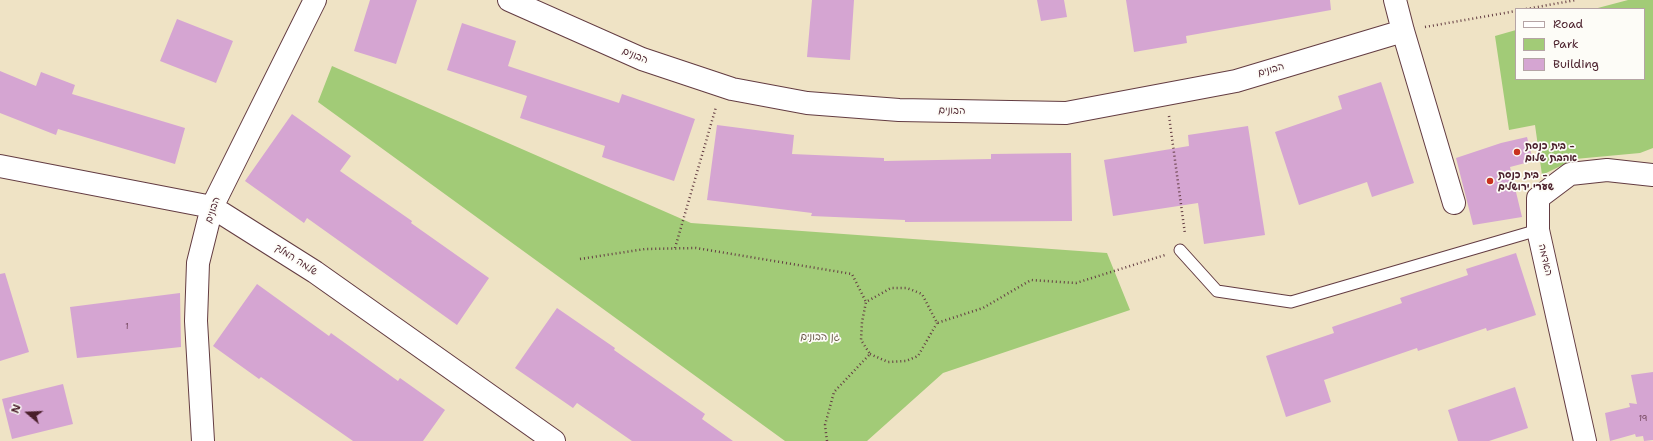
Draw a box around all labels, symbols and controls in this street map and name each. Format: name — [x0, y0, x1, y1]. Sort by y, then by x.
legend — [1515, 8, 1645, 80]
text: Road — [1553, 16, 1583, 32]
text: Park — [1553, 36, 1579, 52]
street label: הבונים — [620, 45, 650, 67]
text: Building — [1553, 56, 1599, 72]
street label: הבונים — [1256, 60, 1286, 80]
street label: הבונים — [938, 105, 966, 117]
place label: בית כנסת - אהבת שלום — [1525, 140, 1577, 164]
marker: בית כנסת - אהבת שלום — [1512, 147, 1522, 157]
place label: בית כנסת - שערי ירושלים — [1498, 169, 1554, 192]
marker: בית כנסת - שערי ירושלים — [1485, 176, 1495, 186]
street label: הבונים — [203, 195, 223, 225]
street label: שלמה המלך — [272, 242, 320, 278]
street label: האדמה — [1535, 243, 1555, 277]
house number: 1 — [125, 322, 129, 332]
park label: גן הבונים — [800, 331, 840, 343]
north arrow — [8, 393, 48, 433]
text: N — [8, 402, 25, 415]
house number: 19 — [1639, 414, 1647, 424]

